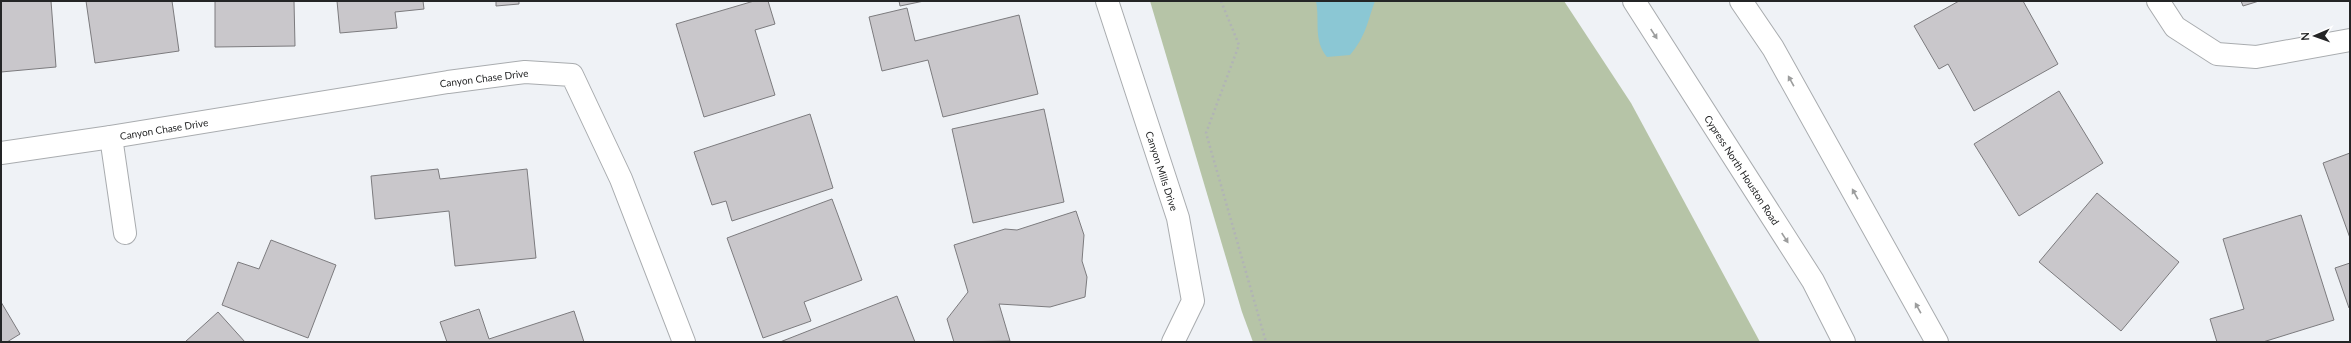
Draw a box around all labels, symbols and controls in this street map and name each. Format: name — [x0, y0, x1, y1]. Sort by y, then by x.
north arrow — [2295, 16, 2335, 56]
one-way arrow — [1651, 28, 1658, 40]
text: N — [2298, 32, 2311, 41]
street label: Canyon Chase Drive — [439, 67, 529, 89]
one-way arrow — [1788, 75, 1795, 87]
street label: Cypress North Houston Road — [1702, 113, 1782, 227]
street label: Canyon Chase Drive — [119, 116, 209, 142]
street label: Canyon Mills Drive — [1143, 130, 1181, 212]
one-way arrow — [1851, 188, 1858, 200]
one-way arrow — [1781, 233, 1789, 243]
one-way arrow — [1915, 302, 1921, 314]

